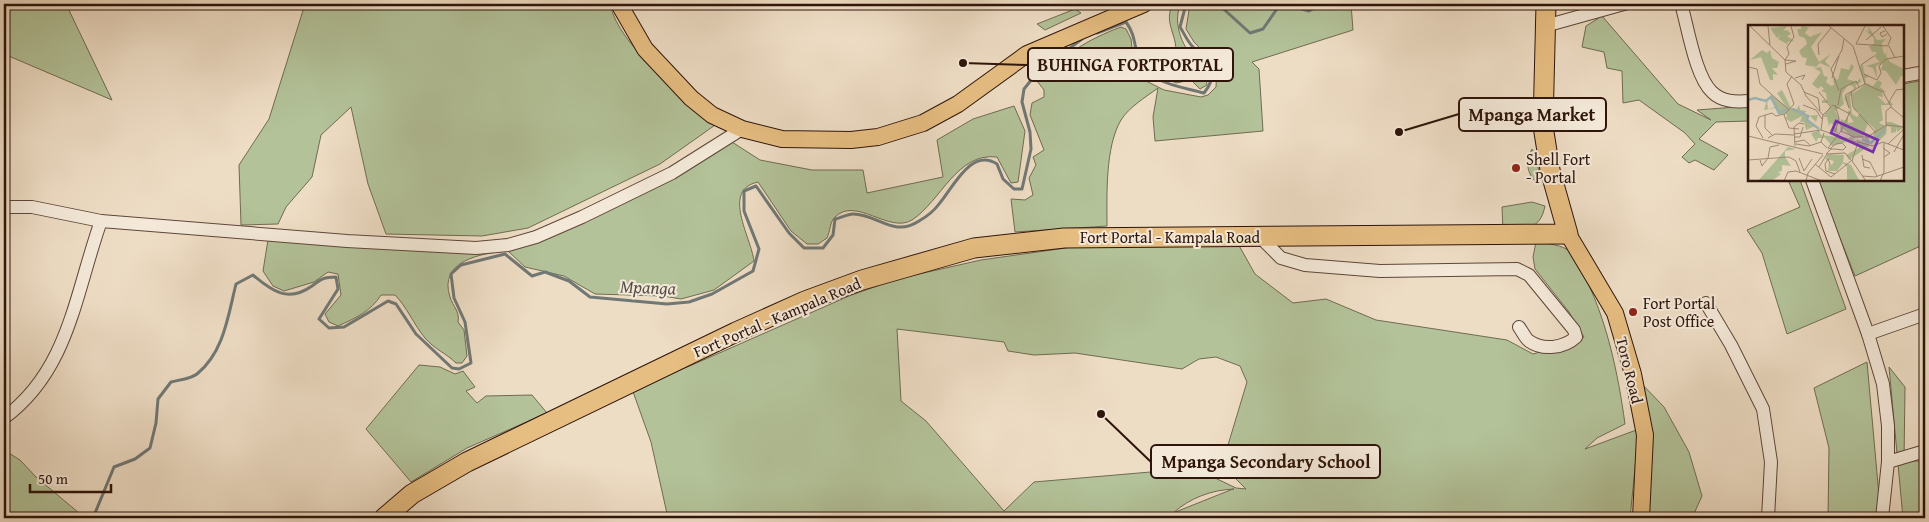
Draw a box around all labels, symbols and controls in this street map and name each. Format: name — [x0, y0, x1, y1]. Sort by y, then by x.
inset map — [1748, 25, 1904, 181]
callout: BUHINGA FORTPORTAL — [1028, 48, 1233, 81]
text: BUHINGA FORTPORTAL — [1037, 51, 1223, 78]
callout: Mpanga Market — [1459, 98, 1606, 131]
text: Mpanga Market — [1469, 101, 1596, 128]
place label: Shell Fort - Portal — [1526, 147, 1591, 189]
marker: Shell Fort - Portal — [1510, 162, 1522, 174]
street label: Fort Portal - Kampala Road — [1080, 225, 1260, 249]
street label: Fort Portal - Kampala Road — [689, 271, 865, 363]
water label: Mpanga — [620, 273, 677, 301]
place label: Fort Portal Post Office — [1643, 291, 1716, 333]
marker: Fort Portal Post Office — [1627, 306, 1639, 318]
street label: Toro Road — [1610, 334, 1650, 406]
callout: Mpanga Secondary School — [1151, 445, 1380, 478]
text: Mpanga Secondary School — [1162, 448, 1371, 475]
scale bar — [30, 462, 111, 494]
text: 50 m — [38, 468, 69, 489]

